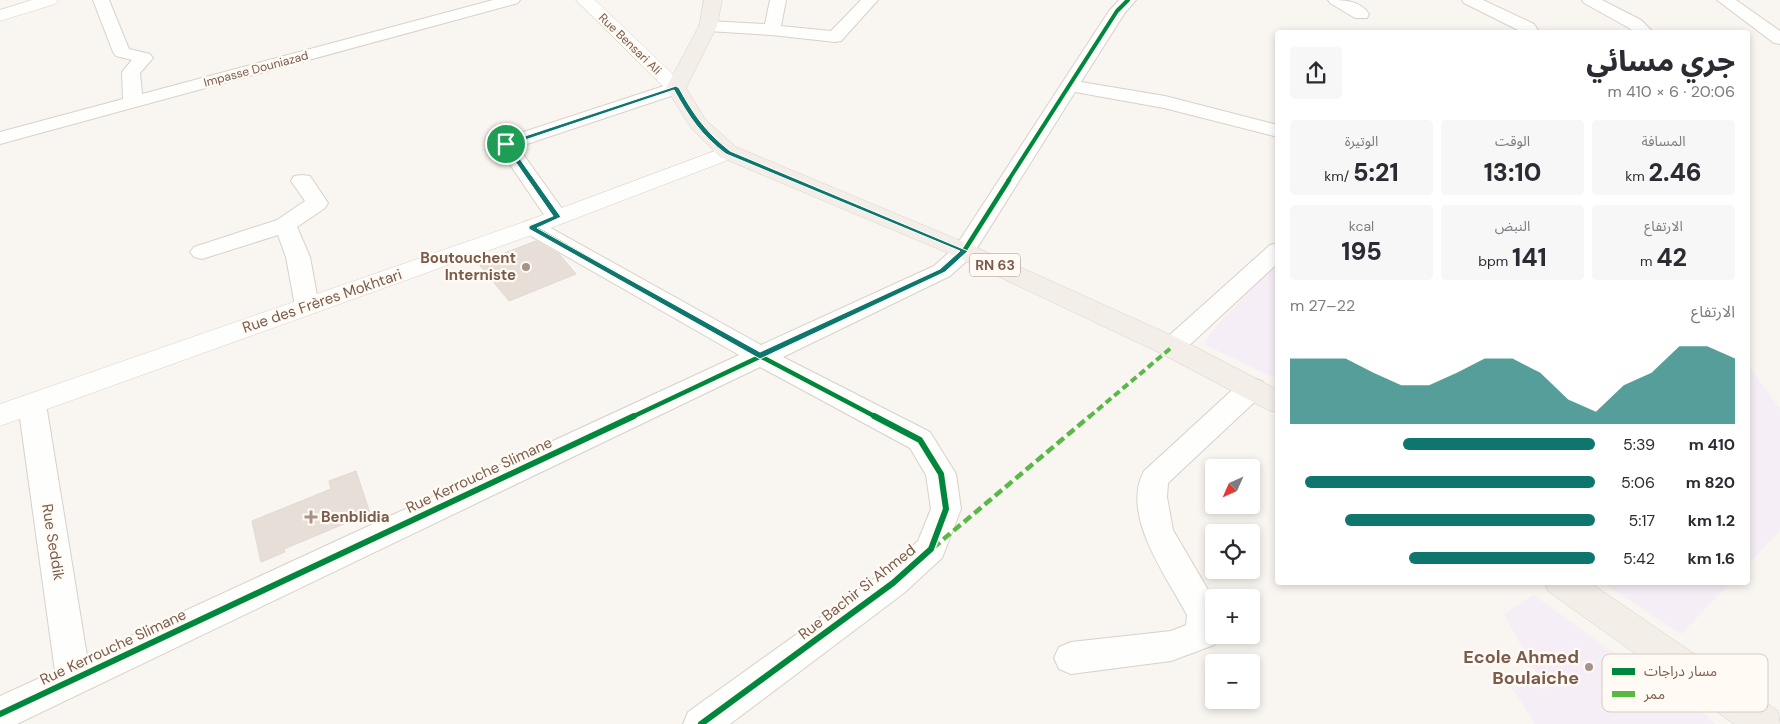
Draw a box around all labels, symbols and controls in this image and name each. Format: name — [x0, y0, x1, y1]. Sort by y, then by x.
street label: Rue Bensari Ali — [595, 10, 665, 78]
text: جري مسائي — [1586, 43, 1735, 80]
street label: Impasse Douniazad — [202, 47, 310, 91]
button: share — [1290, 47, 1342, 99]
text: 20:06 · 6 × 410 m — [1608, 81, 1735, 102]
pin — [485, 123, 527, 165]
icon: arrive — [492, 130, 520, 158]
text: الوتيرة — [1345, 132, 1378, 150]
text: الوقت — [1495, 132, 1530, 150]
text: المسافة — [1641, 132, 1686, 150]
text: 5:21 — [1353, 156, 1399, 189]
text: 13:10 — [1484, 156, 1541, 189]
text: 2.46 — [1649, 156, 1702, 189]
text: /km — [1324, 167, 1353, 185]
text: km — [1625, 167, 1649, 185]
text: kcal — [1349, 217, 1374, 235]
text: النبض — [1495, 217, 1530, 235]
text: الارتفاع — [1644, 217, 1683, 235]
text: 195 — [1341, 235, 1382, 268]
text: 141 — [1512, 241, 1547, 274]
text: 42 — [1656, 241, 1687, 274]
place label: Boutouchent Interniste — [420, 248, 516, 285]
text: bpm — [1478, 252, 1512, 270]
text: m — [1640, 252, 1656, 270]
road number: RN 63 — [970, 254, 1020, 276]
marker: Boutouchent Interniste — [520, 261, 532, 273]
street label: Rue des Frères Mokhtari — [240, 264, 404, 338]
text: 22–27 m — [1290, 295, 1355, 316]
text: الارتفاع — [1691, 301, 1735, 322]
street label: Rue Kerrouche Slimane — [403, 432, 555, 518]
text: 5:39 — [1623, 434, 1655, 455]
text: 410 m — [1689, 434, 1735, 455]
north arrow — [1205, 459, 1260, 514]
map controls — [1205, 459, 1260, 709]
text: 5:06 — [1621, 472, 1655, 493]
text: 820 m — [1686, 472, 1735, 493]
street label: Rue Seddik — [37, 502, 69, 582]
place label: Benblidia — [321, 507, 390, 527]
text: 5:17 — [1628, 510, 1655, 531]
text: 1.2 km — [1688, 510, 1735, 531]
marker: Benblidia — [305, 511, 317, 523]
button: locate — [1205, 524, 1260, 579]
street label: Rue Bachir Si Ahmed — [794, 540, 920, 644]
text: 5:42 — [1623, 548, 1655, 569]
text: 1.6 km — [1687, 548, 1735, 569]
button: + — [1205, 589, 1260, 644]
street label: Rue Kerrouche Slimane — [37, 604, 189, 690]
place label: Ecole Ahmed Boulaiche — [1463, 645, 1579, 690]
button: − — [1205, 654, 1260, 709]
legend — [1602, 654, 1768, 712]
marker: Ecole Ahmed Boulaiche — [1583, 661, 1595, 673]
text: مسار دراجات — [1644, 662, 1717, 680]
text: ممر — [1643, 685, 1665, 703]

